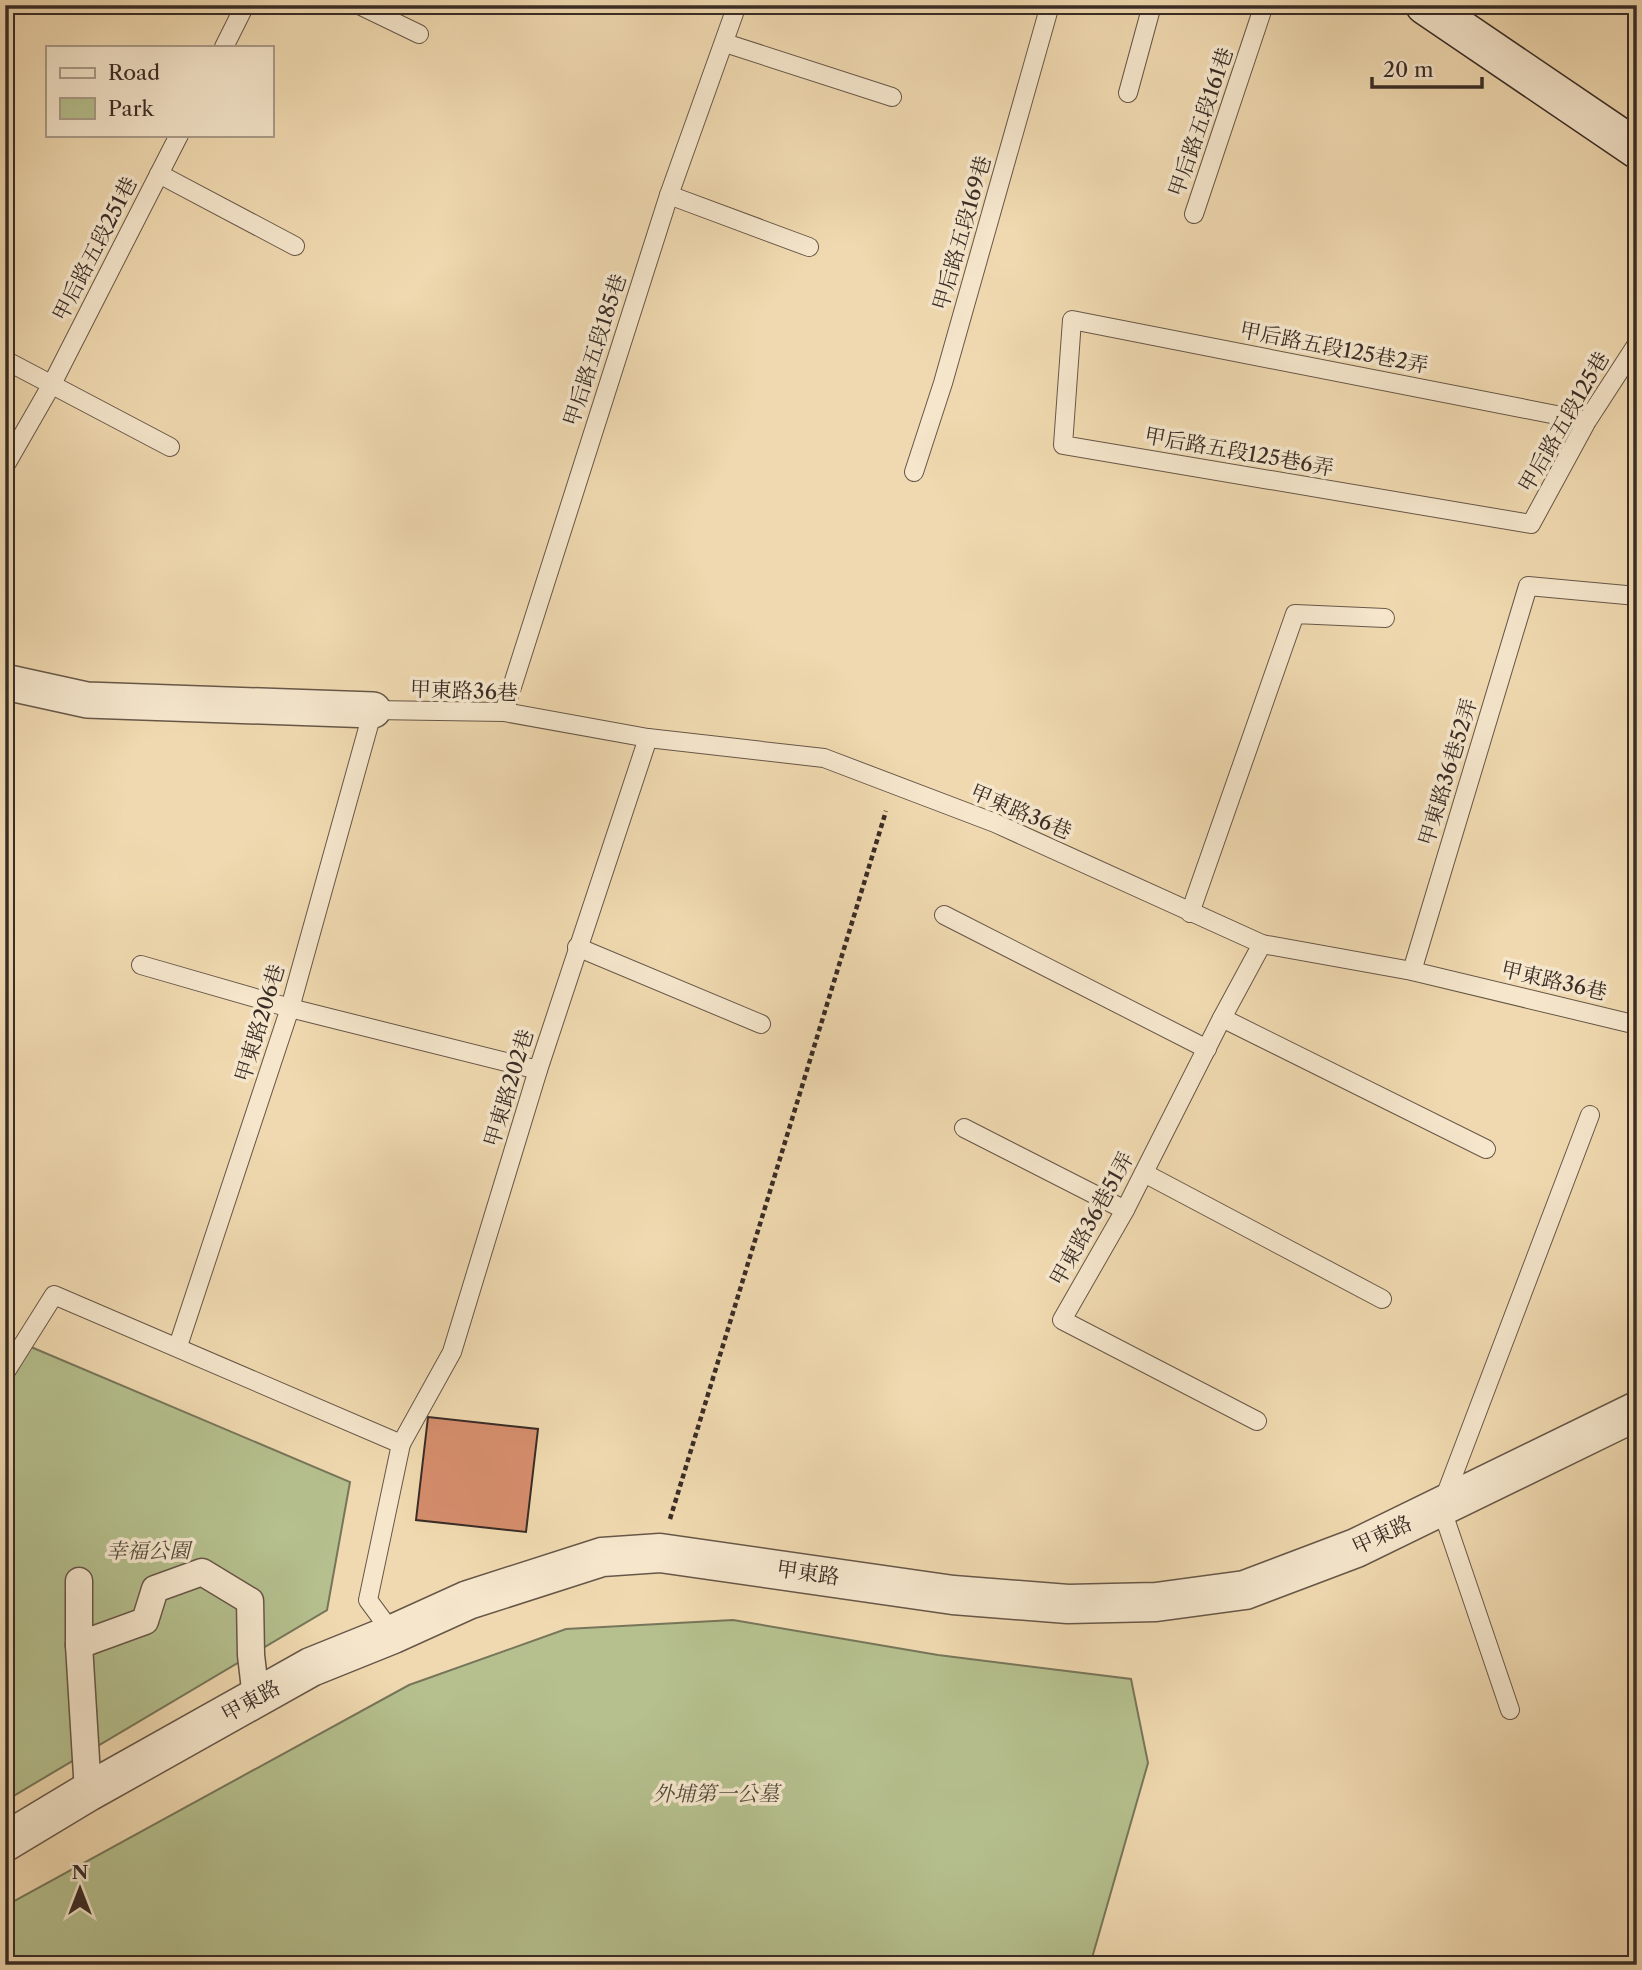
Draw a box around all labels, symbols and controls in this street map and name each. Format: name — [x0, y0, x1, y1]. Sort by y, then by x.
street label: 甲后路五段161巷 — [1163, 44, 1238, 200]
legend — [46, 46, 273, 136]
scale bar — [1372, 46, 1483, 90]
text: 20 m — [1383, 57, 1434, 82]
text: Road — [108, 60, 160, 85]
text: Park — [108, 96, 154, 121]
street label: 甲后路五段169巷 — [928, 153, 996, 313]
street label: 甲后路五段251巷 — [47, 173, 142, 325]
street label: 甲后路五段185巷 — [558, 271, 631, 429]
street label: 甲后路五段125巷2弄 — [1238, 317, 1430, 378]
street label: 甲后路五段125巷 — [1513, 347, 1614, 497]
street label: 甲后路五段125巷6弄 — [1143, 423, 1336, 480]
street label: 甲東路36巷 — [410, 676, 518, 705]
street label: 甲東路36巷52弄 — [1413, 695, 1482, 848]
street label: 甲東路36巷 — [967, 779, 1076, 844]
street label: 甲東路36巷 — [1499, 956, 1609, 1005]
street label: 甲東路206巷 — [230, 961, 289, 1085]
street label: 甲東路202巷 — [479, 1026, 538, 1150]
street label: 甲東路36巷51弄 — [1044, 1147, 1139, 1290]
street label: 甲東路 — [1348, 1510, 1416, 1559]
park label: 幸福公園 — [106, 1538, 193, 1563]
street label: 甲東路 — [775, 1556, 841, 1589]
street label: 甲東路 — [217, 1674, 284, 1727]
park label: 外埔第一公墓 — [653, 1781, 782, 1806]
north arrow — [46, 1854, 116, 1924]
text: N — [72, 1861, 88, 1884]

